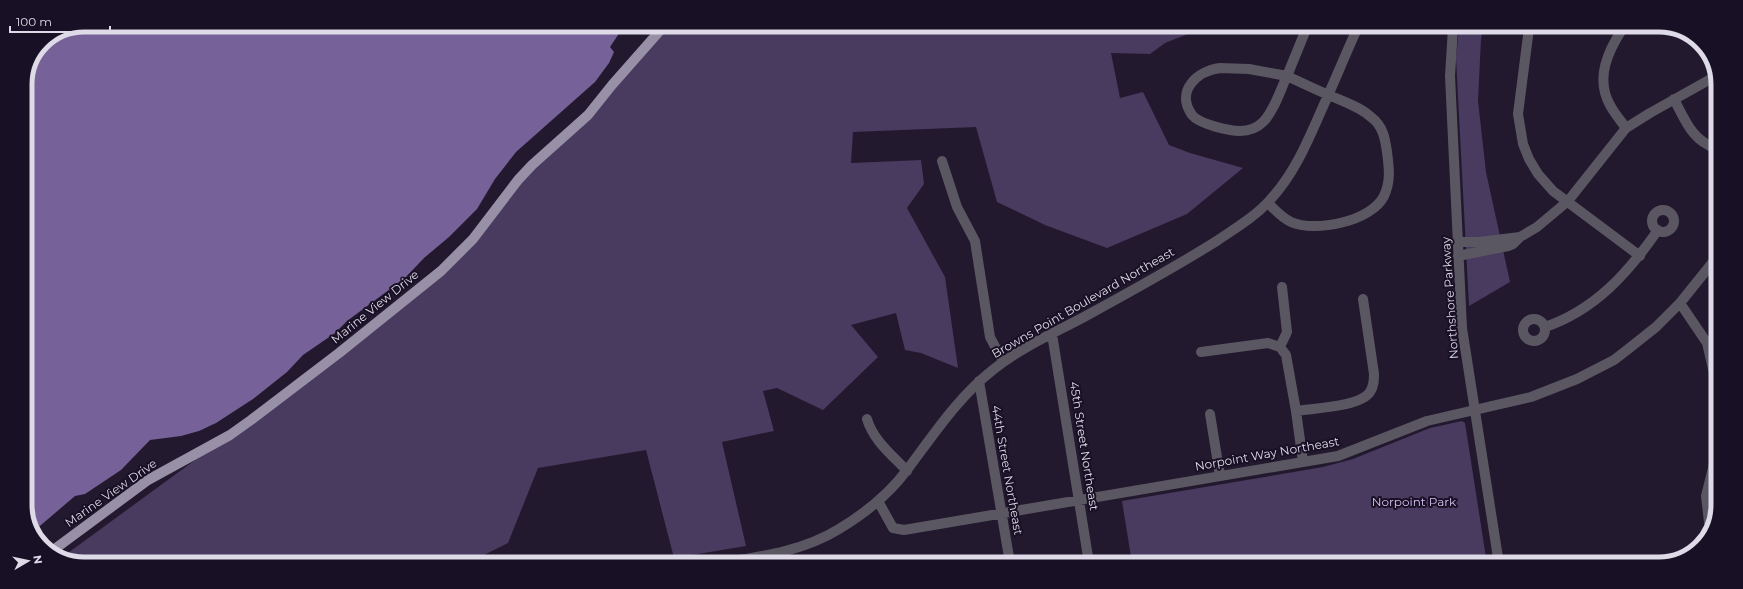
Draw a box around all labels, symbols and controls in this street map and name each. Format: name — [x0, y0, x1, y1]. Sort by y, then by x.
scale bar — [10, 8, 110, 34]
text: 100 m — [16, 14, 52, 29]
street label: Northshore Parkway — [1438, 236, 1461, 360]
street label: Browns Point Boulevard Northeast — [989, 244, 1177, 361]
street label: Marine View Drive — [328, 267, 422, 347]
street label: 45th Street Northeast — [1067, 380, 1102, 512]
street label: 44th Street Northeast — [989, 404, 1026, 536]
street label: Norpoint Way Northeast — [1194, 433, 1340, 474]
street label: Marine View Drive — [62, 455, 160, 530]
park label: Norpoint Park — [1372, 494, 1457, 509]
north arrow — [8, 541, 48, 581]
text: N — [30, 554, 45, 565]

